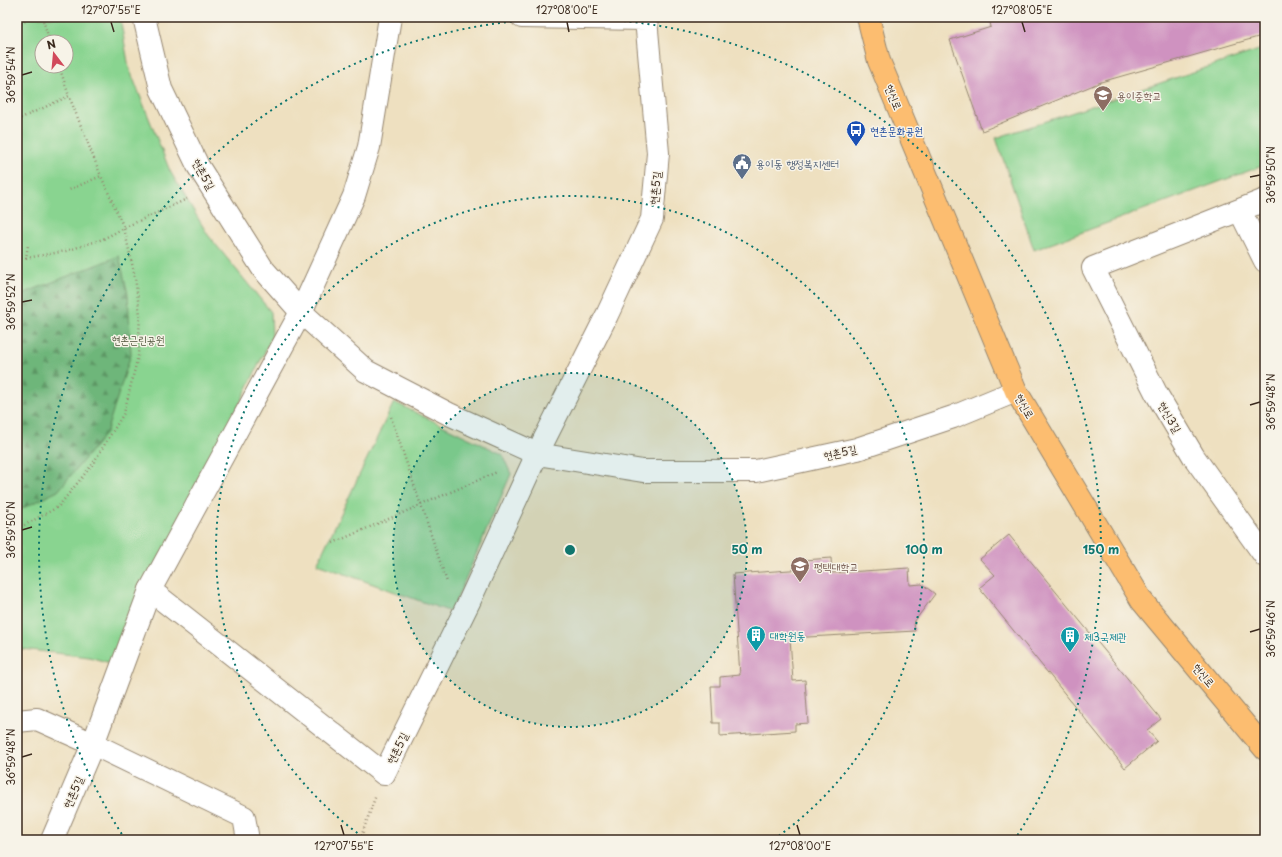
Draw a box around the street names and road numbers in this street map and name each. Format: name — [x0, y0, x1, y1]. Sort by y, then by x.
street label: 현신로 — [881, 81, 907, 113]
street label: 현촌5길 — [188, 155, 220, 193]
street label: 현촌5길 — [645, 170, 665, 205]
street label: 현신로 — [1011, 390, 1039, 422]
street label: 현신3길 — [1154, 398, 1186, 436]
street label: 현촌5길 — [822, 440, 858, 464]
street label: 현신로 — [1189, 659, 1219, 691]
street label: 현촌5길 — [382, 729, 412, 767]
street label: 현촌5길 — [59, 773, 87, 811]

